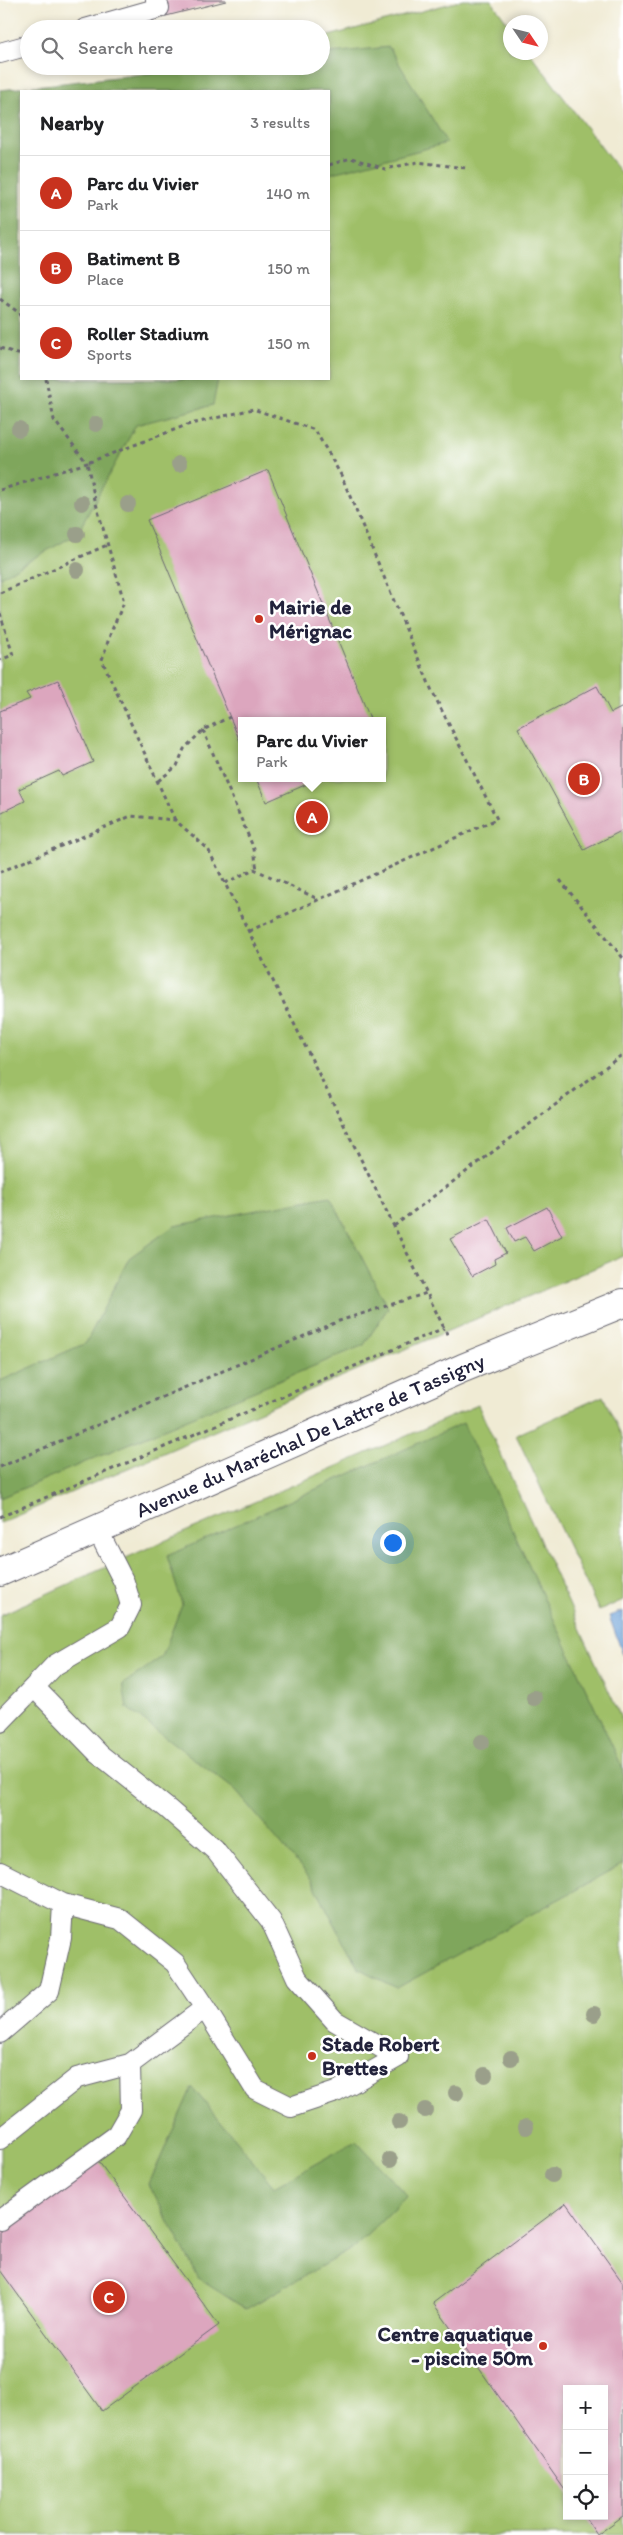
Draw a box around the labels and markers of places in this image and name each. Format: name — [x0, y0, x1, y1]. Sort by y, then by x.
place label: Mairie de Mérignac — [269, 594, 352, 644]
marker: Mairie de Mérignac — [253, 613, 265, 625]
pin: B — [568, 760, 600, 798]
pin: A — [296, 798, 328, 836]
place label: Stade Robert Brettes — [322, 2031, 440, 2080]
marker: Stade Robert Brettes — [306, 2050, 318, 2062]
pin: C — [93, 2278, 125, 2316]
place label: Centre aquatique - piscine 50m — [378, 2321, 534, 2371]
marker: Centre aquatique - piscine 50m — [537, 2340, 549, 2352]

